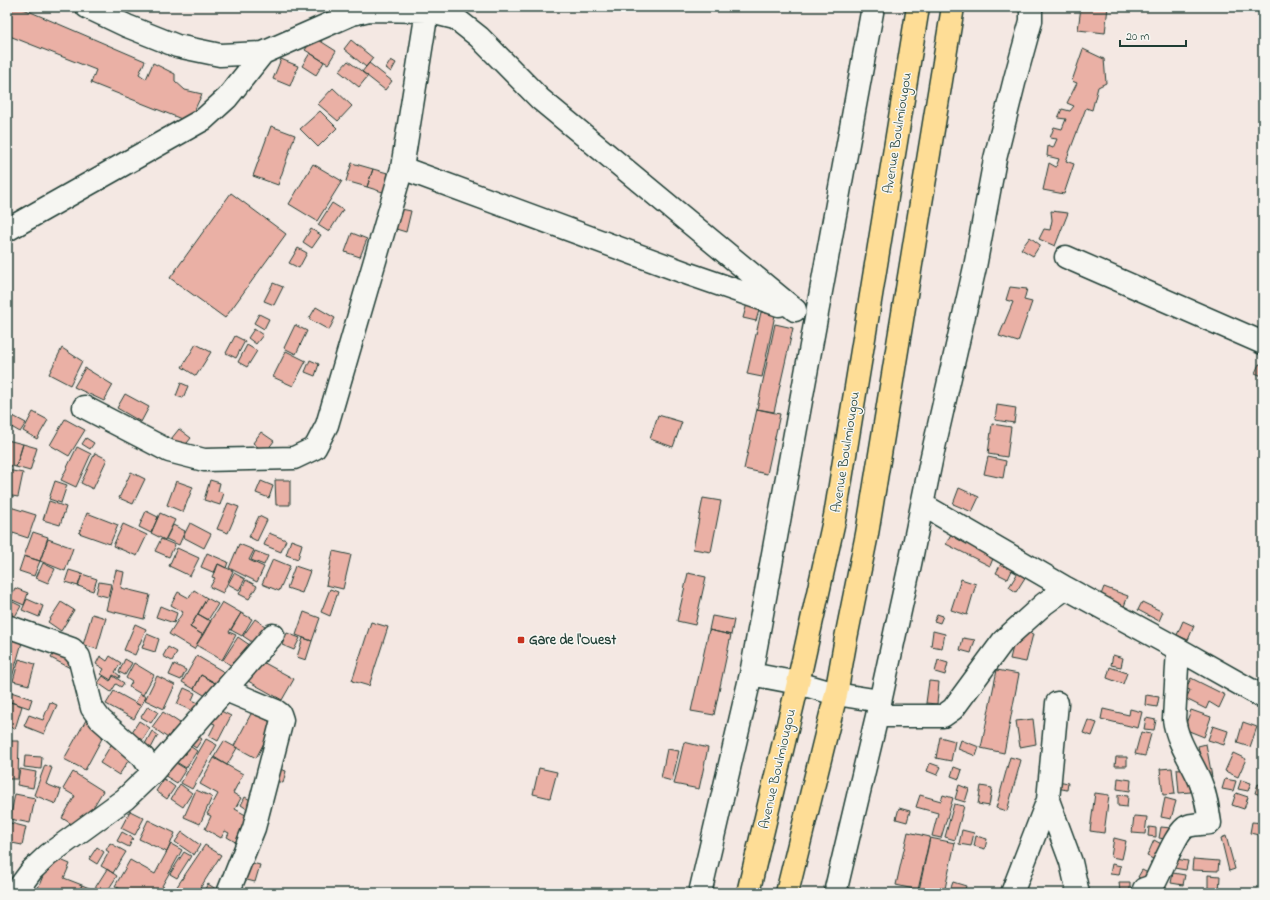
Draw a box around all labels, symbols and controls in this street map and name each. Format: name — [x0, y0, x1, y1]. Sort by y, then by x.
scale bar — [1120, 22, 1186, 48]
text: 20 m — [1126, 28, 1149, 46]
street label: Avenue Boulmiougou — [878, 71, 919, 195]
street label: Avenue Boulmiougou — [826, 390, 867, 514]
place label: Gare de l'Ouest — [529, 630, 616, 651]
marker: Gare de l'Ouest — [516, 635, 526, 645]
street label: Avenue Boulmiougou — [754, 707, 803, 831]

